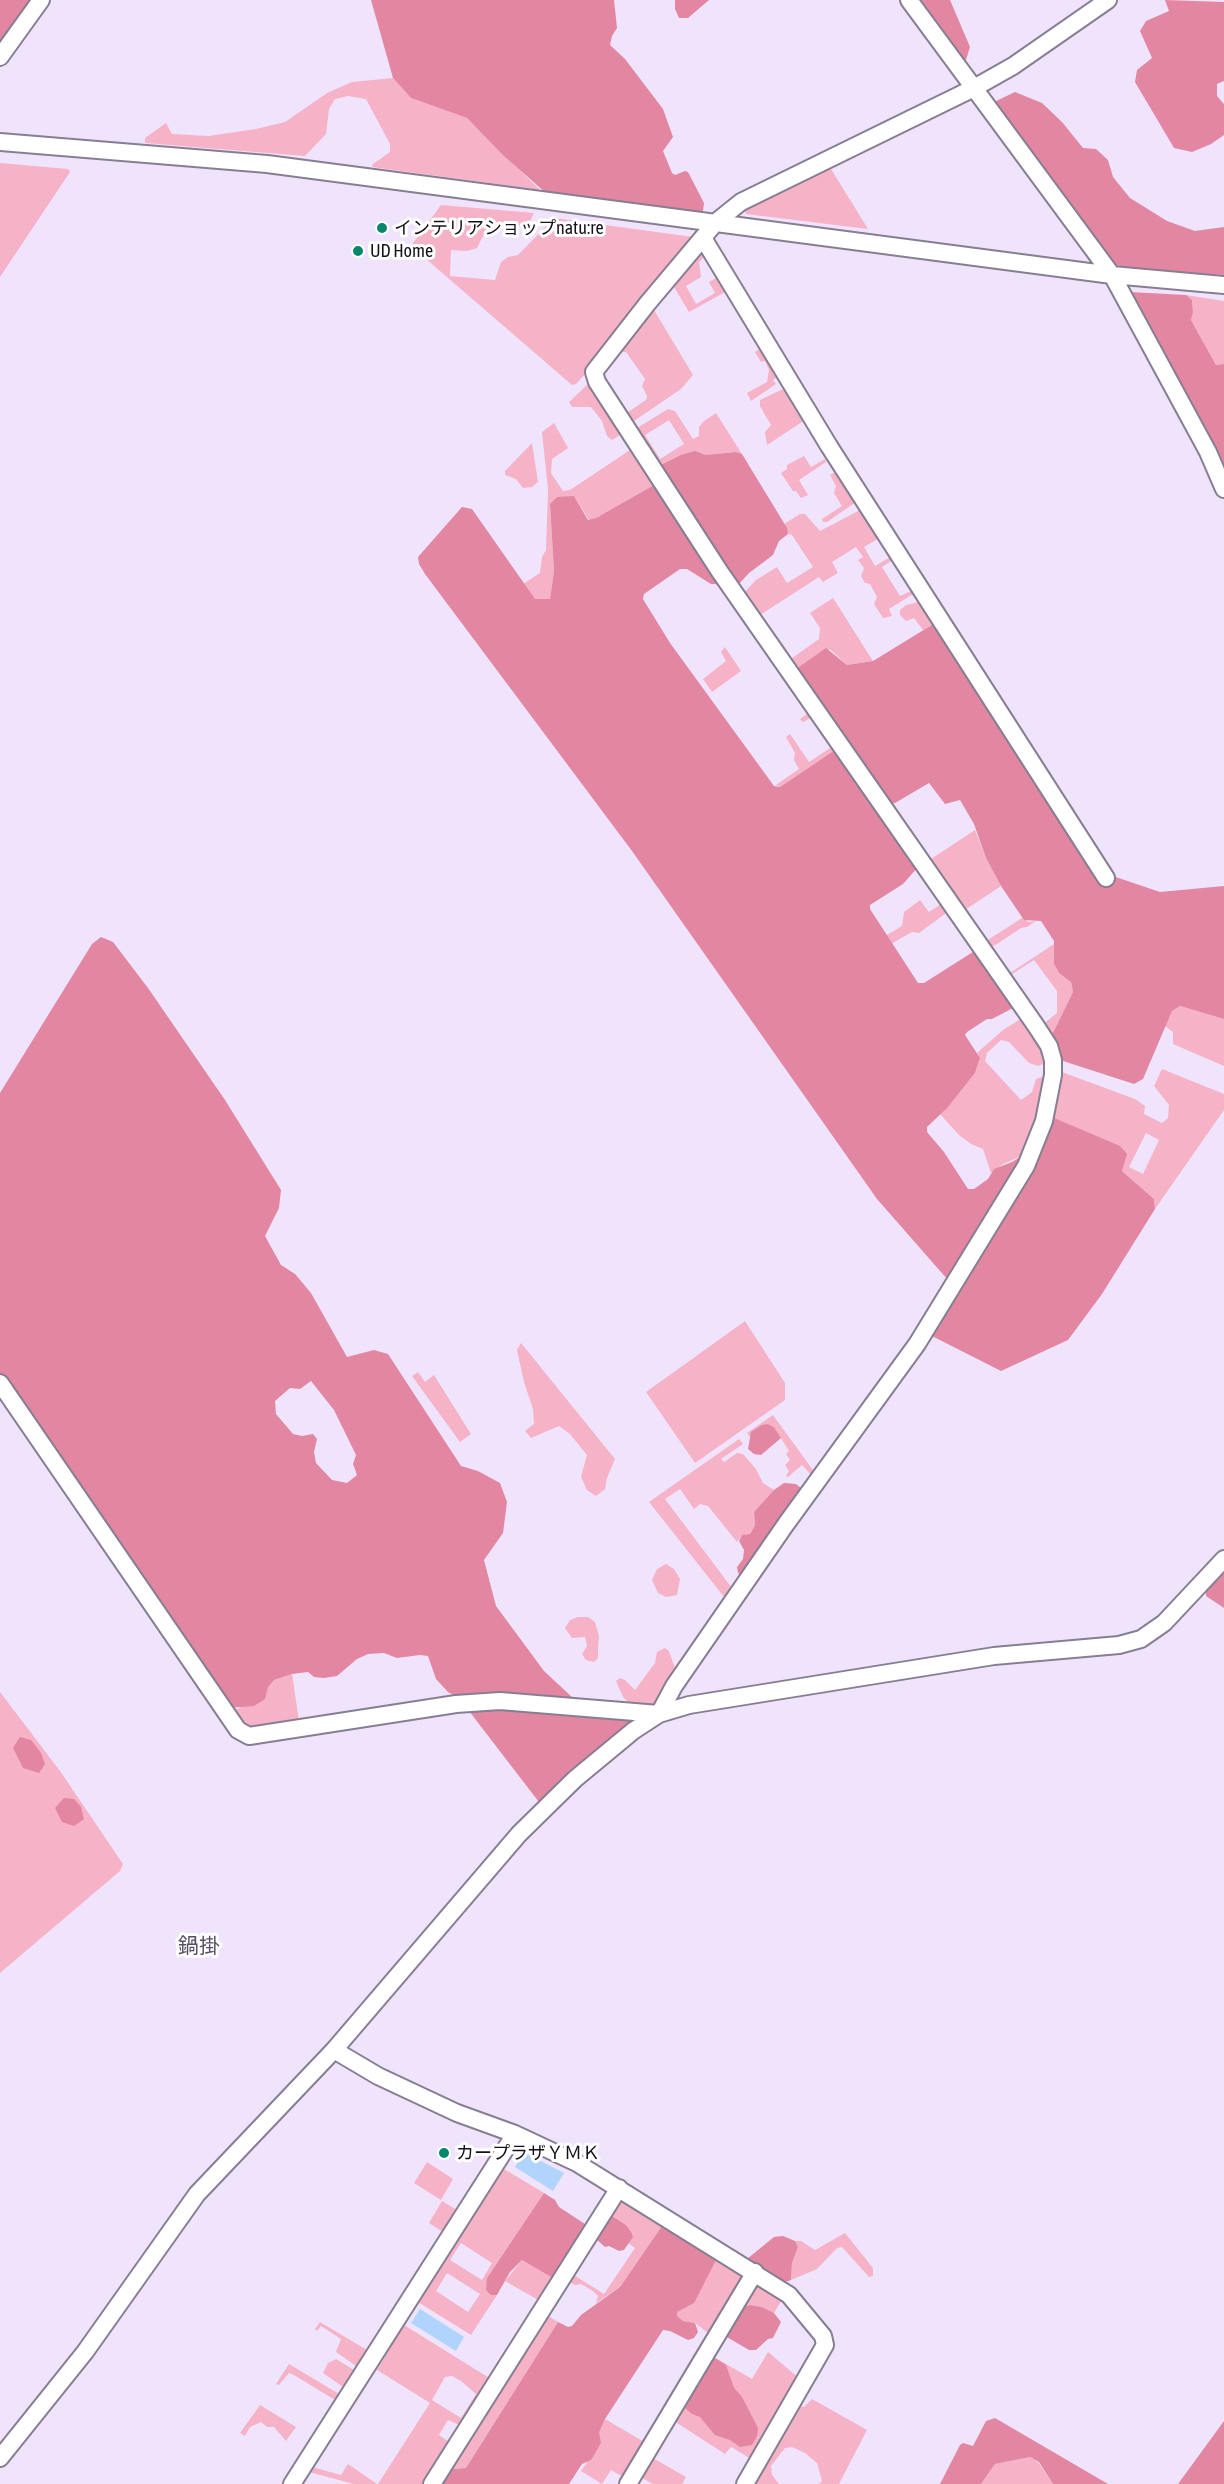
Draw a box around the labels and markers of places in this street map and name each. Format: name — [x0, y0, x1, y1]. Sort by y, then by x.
place label: インテリアショップnatu:re — [394, 217, 604, 239]
marker: インテリアショップnatu:re — [375, 221, 389, 235]
place label: UD Home — [370, 240, 433, 262]
marker: UD Home — [351, 244, 365, 258]
place label: カープラザＹＭＫ — [456, 2142, 600, 2164]
marker: カープラザＹＭＫ — [437, 2146, 451, 2160]

